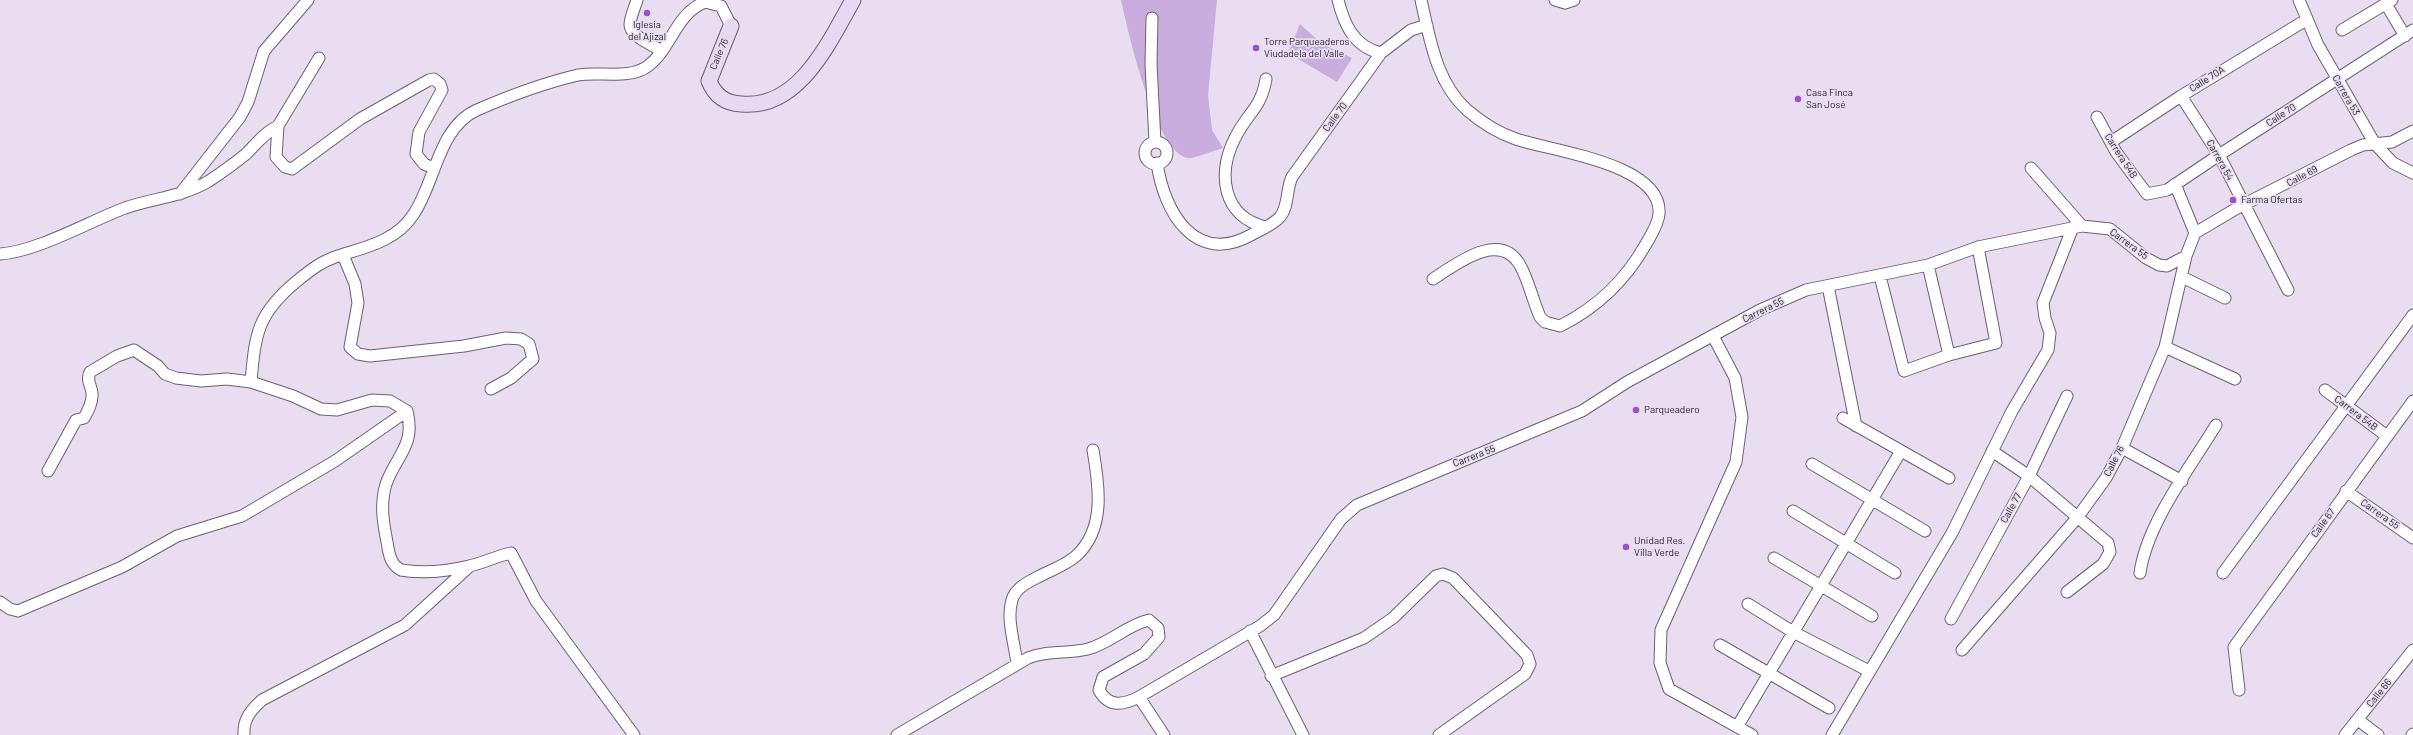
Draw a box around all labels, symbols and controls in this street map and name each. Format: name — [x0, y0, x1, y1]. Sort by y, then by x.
marker: Iglesia del Ajizal — [642, 8, 652, 18]
place label: Iglesia del Ajizal — [628, 19, 666, 42]
place label: Torre Parqueaderos Viudadela del Valle — [1264, 36, 1349, 60]
street label: Calle 76 — [707, 37, 731, 71]
marker: Torre Parqueaderos Viudadela del Valle — [1251, 43, 1261, 53]
street label: Calle 70A — [2187, 63, 2227, 95]
street label: Carrera 53 — [2330, 73, 2362, 117]
place label: Casa Finca San José — [1806, 87, 1853, 110]
marker: Casa Finca San José — [1793, 94, 1803, 104]
street label: Calle 70 — [1320, 100, 1350, 134]
street label: Calle 70 — [2264, 101, 2298, 129]
street label: Carrera 54B — [2102, 131, 2140, 181]
street label: Carrera 54 — [2204, 137, 2236, 183]
street label: Calle 69 — [2284, 163, 2320, 189]
place label: Farma Ofertas — [2241, 194, 2302, 206]
marker: Farma Ofertas — [2228, 195, 2238, 205]
street label: Carrera 55 — [2107, 226, 2151, 262]
street label: Carrera 55 — [1740, 295, 1786, 325]
street label: Carrera 54B — [2332, 393, 2380, 433]
place label: Parqueadero — [1644, 404, 1700, 416]
marker: Parqueadero — [1631, 405, 1641, 415]
street label: Carrera 55 — [1451, 442, 1497, 470]
street label: Calle 76 — [2101, 444, 2127, 478]
street label: Calle 77 — [1998, 491, 2024, 525]
street label: Carrera 55 — [2358, 496, 2402, 532]
street label: Calle 67 — [2308, 506, 2338, 540]
place label: Unidad Res. Villa Verde — [1634, 535, 1685, 558]
marker: Unidad Res. Villa Verde — [1621, 542, 1631, 552]
street label: Calle 66 — [2364, 676, 2394, 710]

